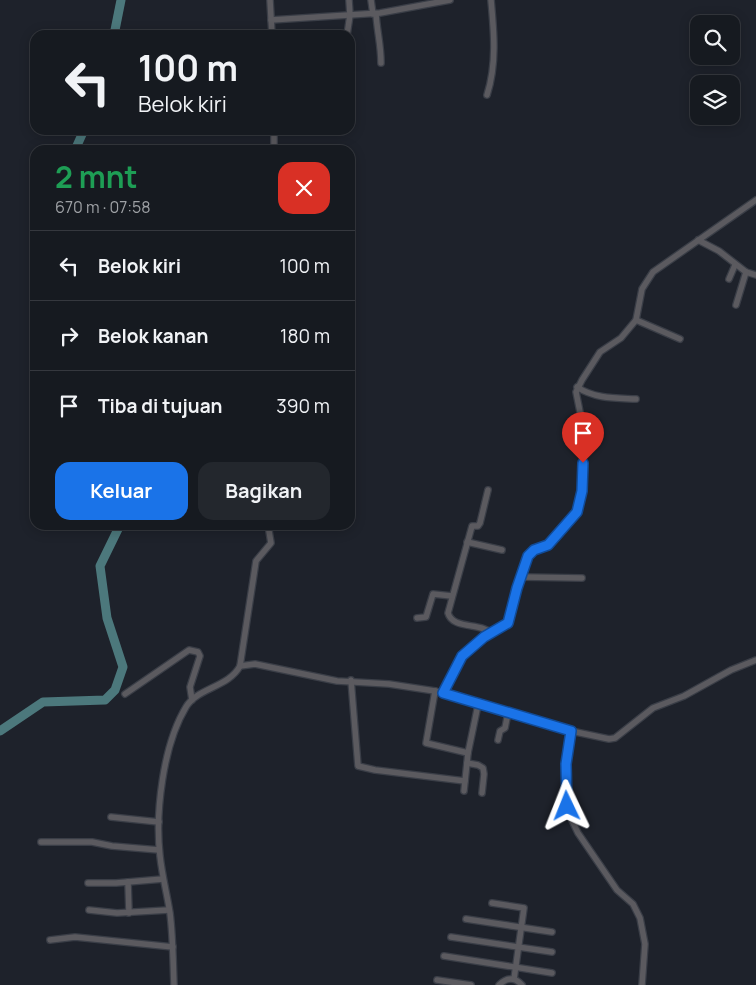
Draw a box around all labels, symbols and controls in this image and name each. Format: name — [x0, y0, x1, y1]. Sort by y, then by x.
map controls — [690, 15, 740, 125]
button: search — [690, 15, 740, 65]
text: 100 m — [138, 44, 238, 92]
icon: left — [55, 50, 120, 115]
button: layers — [690, 75, 740, 125]
text: Belok kiri — [138, 89, 227, 119]
text: 2 mnt — [55, 156, 138, 197]
button: close — [278, 162, 330, 214]
text: 670 m · 07:58 — [55, 196, 151, 218]
icon: left — [55, 252, 83, 280]
text: Belok kiri — [98, 253, 181, 279]
text: 100 m — [279, 253, 330, 279]
icon: right — [55, 322, 83, 350]
text: Belok kanan — [98, 323, 208, 349]
text: 180 m — [280, 323, 330, 349]
icon: arrive — [55, 392, 83, 420]
text: Tiba di tujuan — [98, 393, 222, 419]
text: 390 m — [276, 393, 330, 419]
pin — [562, 412, 604, 463]
icon: arrive — [569, 419, 597, 447]
button: Keluar — [55, 462, 188, 520]
button: Bagikan — [198, 462, 330, 520]
position arrow — [540, 779, 592, 831]

